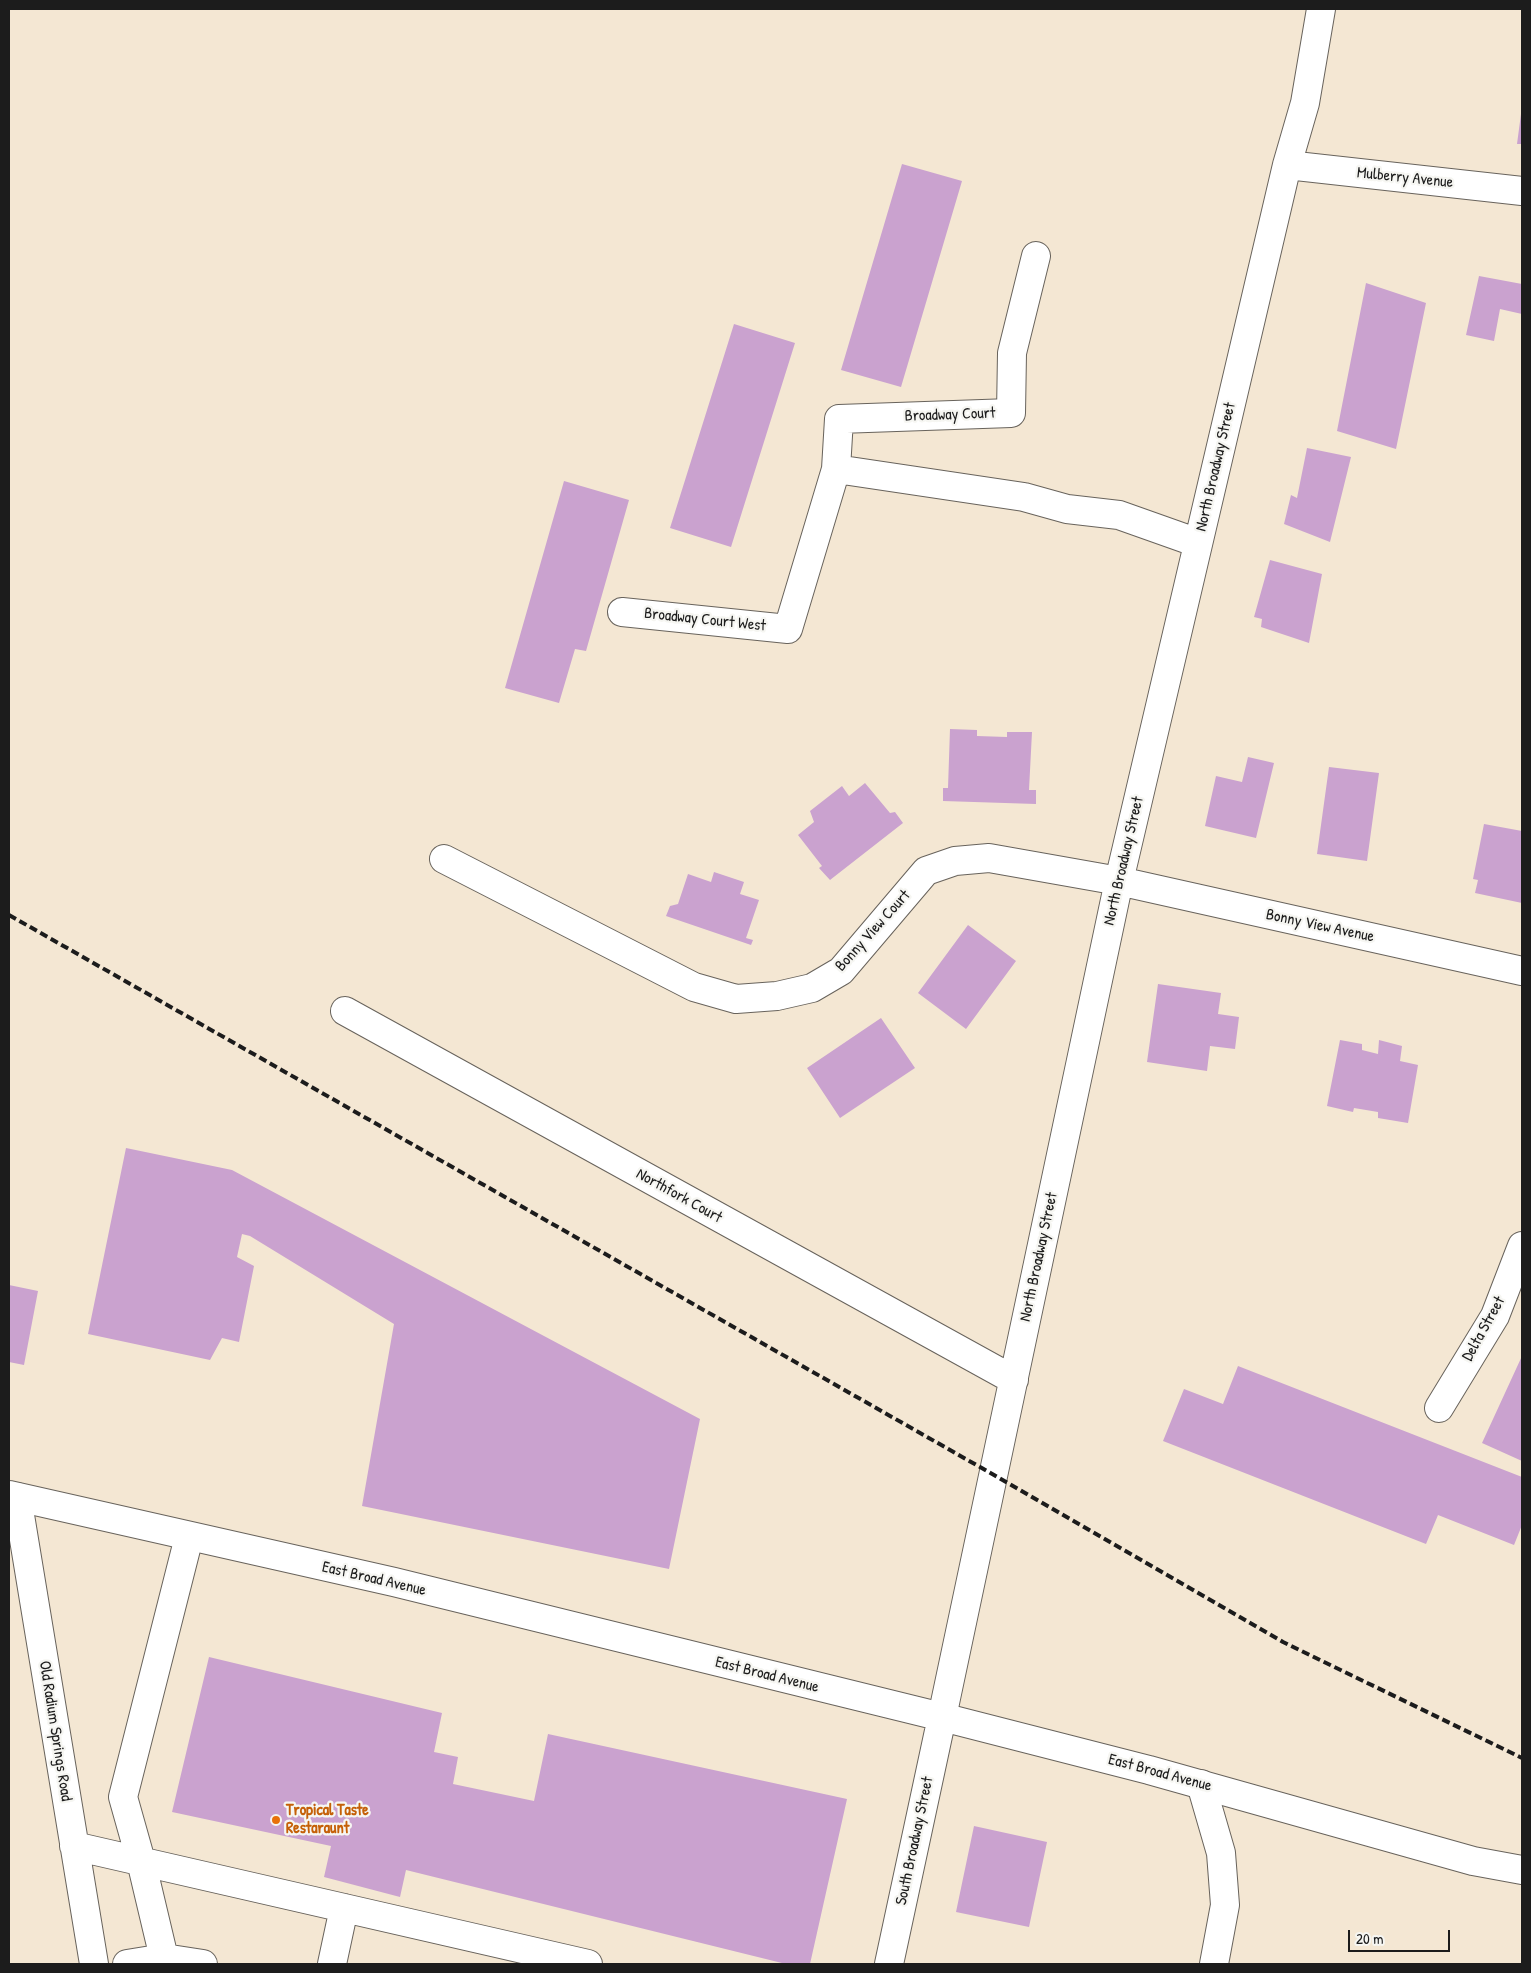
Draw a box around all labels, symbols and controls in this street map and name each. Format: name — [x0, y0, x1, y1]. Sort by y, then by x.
street label: Mulberry Avenue — [1356, 163, 1454, 193]
street label: North Broadway Street — [1192, 401, 1240, 533]
street label: Broadway Court — [904, 404, 996, 426]
street label: Broadway Court West — [643, 604, 767, 636]
street label: North Broadway Street — [1100, 795, 1148, 927]
street label: Bonny View Court — [831, 886, 915, 976]
street label: Bonny View Avenue — [1264, 905, 1376, 947]
street label: Northfork Court — [633, 1165, 725, 1227]
street label: North Broadway Street — [1016, 1191, 1062, 1323]
street label: Delta Street — [1458, 1293, 1510, 1365]
street label: East Broad Avenue — [320, 1558, 428, 1600]
street label: East Broad Avenue — [713, 1653, 821, 1697]
street label: Old Radium Springs Road — [34, 1659, 76, 1803]
street label: East Broad Avenue — [1106, 1750, 1214, 1796]
street label: South Broadway Street — [892, 1775, 938, 1907]
place label: Tropical Taste Restaraunt — [286, 1801, 369, 1839]
marker: Tropical Taste Restaraunt — [270, 1814, 282, 1826]
scale bar — [1351, 1920, 1454, 1952]
text: 20 m — [1356, 1928, 1383, 1949]

